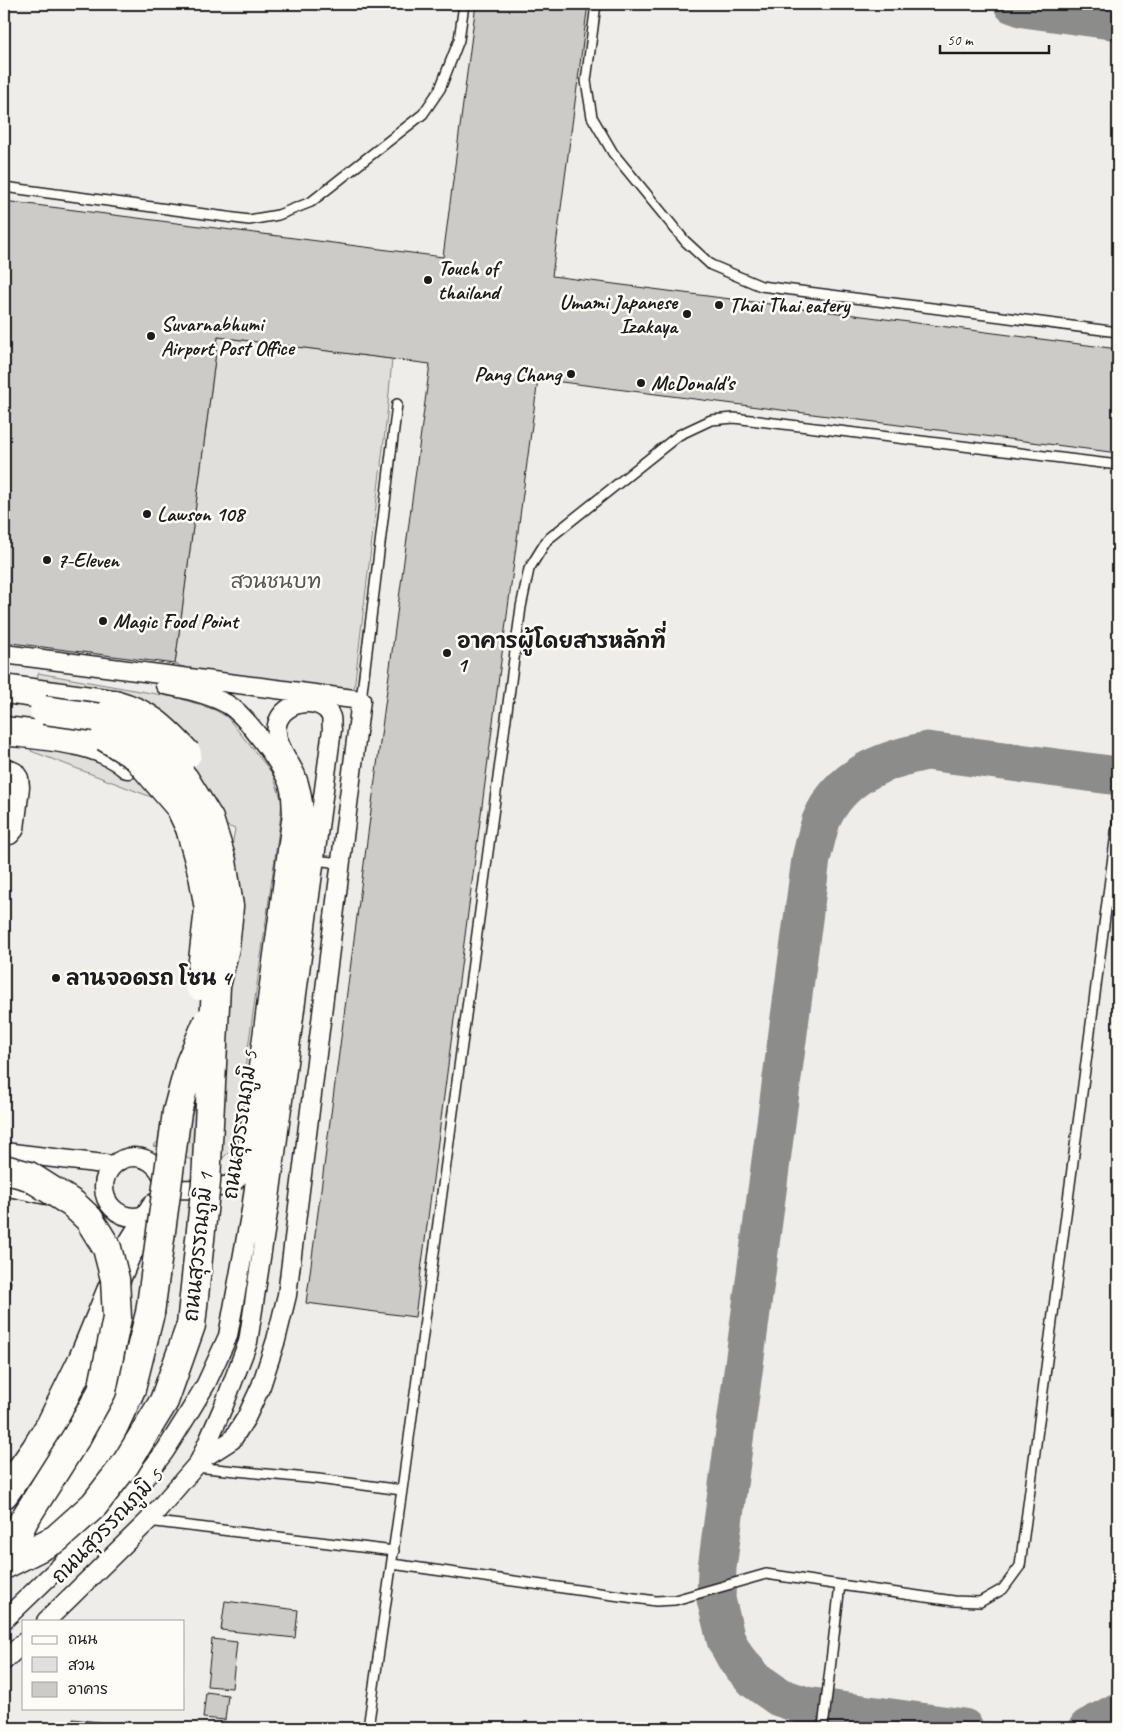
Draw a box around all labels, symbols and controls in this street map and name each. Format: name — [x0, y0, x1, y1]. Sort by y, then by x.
scale bar — [940, 22, 1048, 54]
text: 50 m — [947, 31, 974, 50]
place label: Touch of thailand — [438, 255, 503, 305]
marker: Touch of thailand — [422, 274, 434, 286]
place label: Umami Japanese Izakaya — [559, 289, 679, 339]
place label: Thai Thai eatery — [729, 292, 851, 319]
marker: Thai Thai eatery — [713, 299, 725, 311]
marker: Umami Japanese Izakaya — [681, 308, 693, 320]
place label: Suvarnabhumi Airport Post Office — [161, 311, 296, 361]
marker: Suvarnabhumi Airport Post Office — [145, 330, 157, 342]
place label: Pang Chang — [474, 361, 563, 387]
marker: Pang Chang — [565, 368, 577, 380]
place label: McDonald's — [651, 370, 737, 396]
marker: McDonald's — [635, 377, 647, 389]
place label: Lawson 108 — [157, 501, 247, 527]
marker: Lawson 108 — [141, 508, 153, 520]
place label: 7-Eleven — [57, 547, 120, 573]
marker: 7-Eleven — [41, 554, 53, 566]
park label: สวนชนบท — [230, 568, 322, 594]
place label: Magic Food Point — [113, 608, 241, 634]
marker: Magic Food Point — [97, 615, 109, 627]
place label: อาคารผู้โดยสารหลักที่ 1 — [457, 620, 667, 678]
marker: อาคารผู้โดยสารหลักที่ 1 — [441, 647, 453, 659]
place label: ลานจอดรถ โซน 4 — [66, 963, 233, 991]
marker: ลานจอดรถ โซน 4 — [50, 972, 62, 984]
street label: ถนนสุวรรณภูมิ 5 — [217, 1048, 266, 1201]
street label: ถนนสุวรรณภูมิ 1 — [177, 1170, 222, 1323]
street label: ถนนสุวรรณภูมิ 5 — [46, 1462, 172, 1591]
legend — [22, 1620, 185, 1710]
text: ถนน — [68, 1630, 97, 1649]
text: สวน — [68, 1656, 95, 1675]
text: อาคาร — [68, 1680, 108, 1699]

